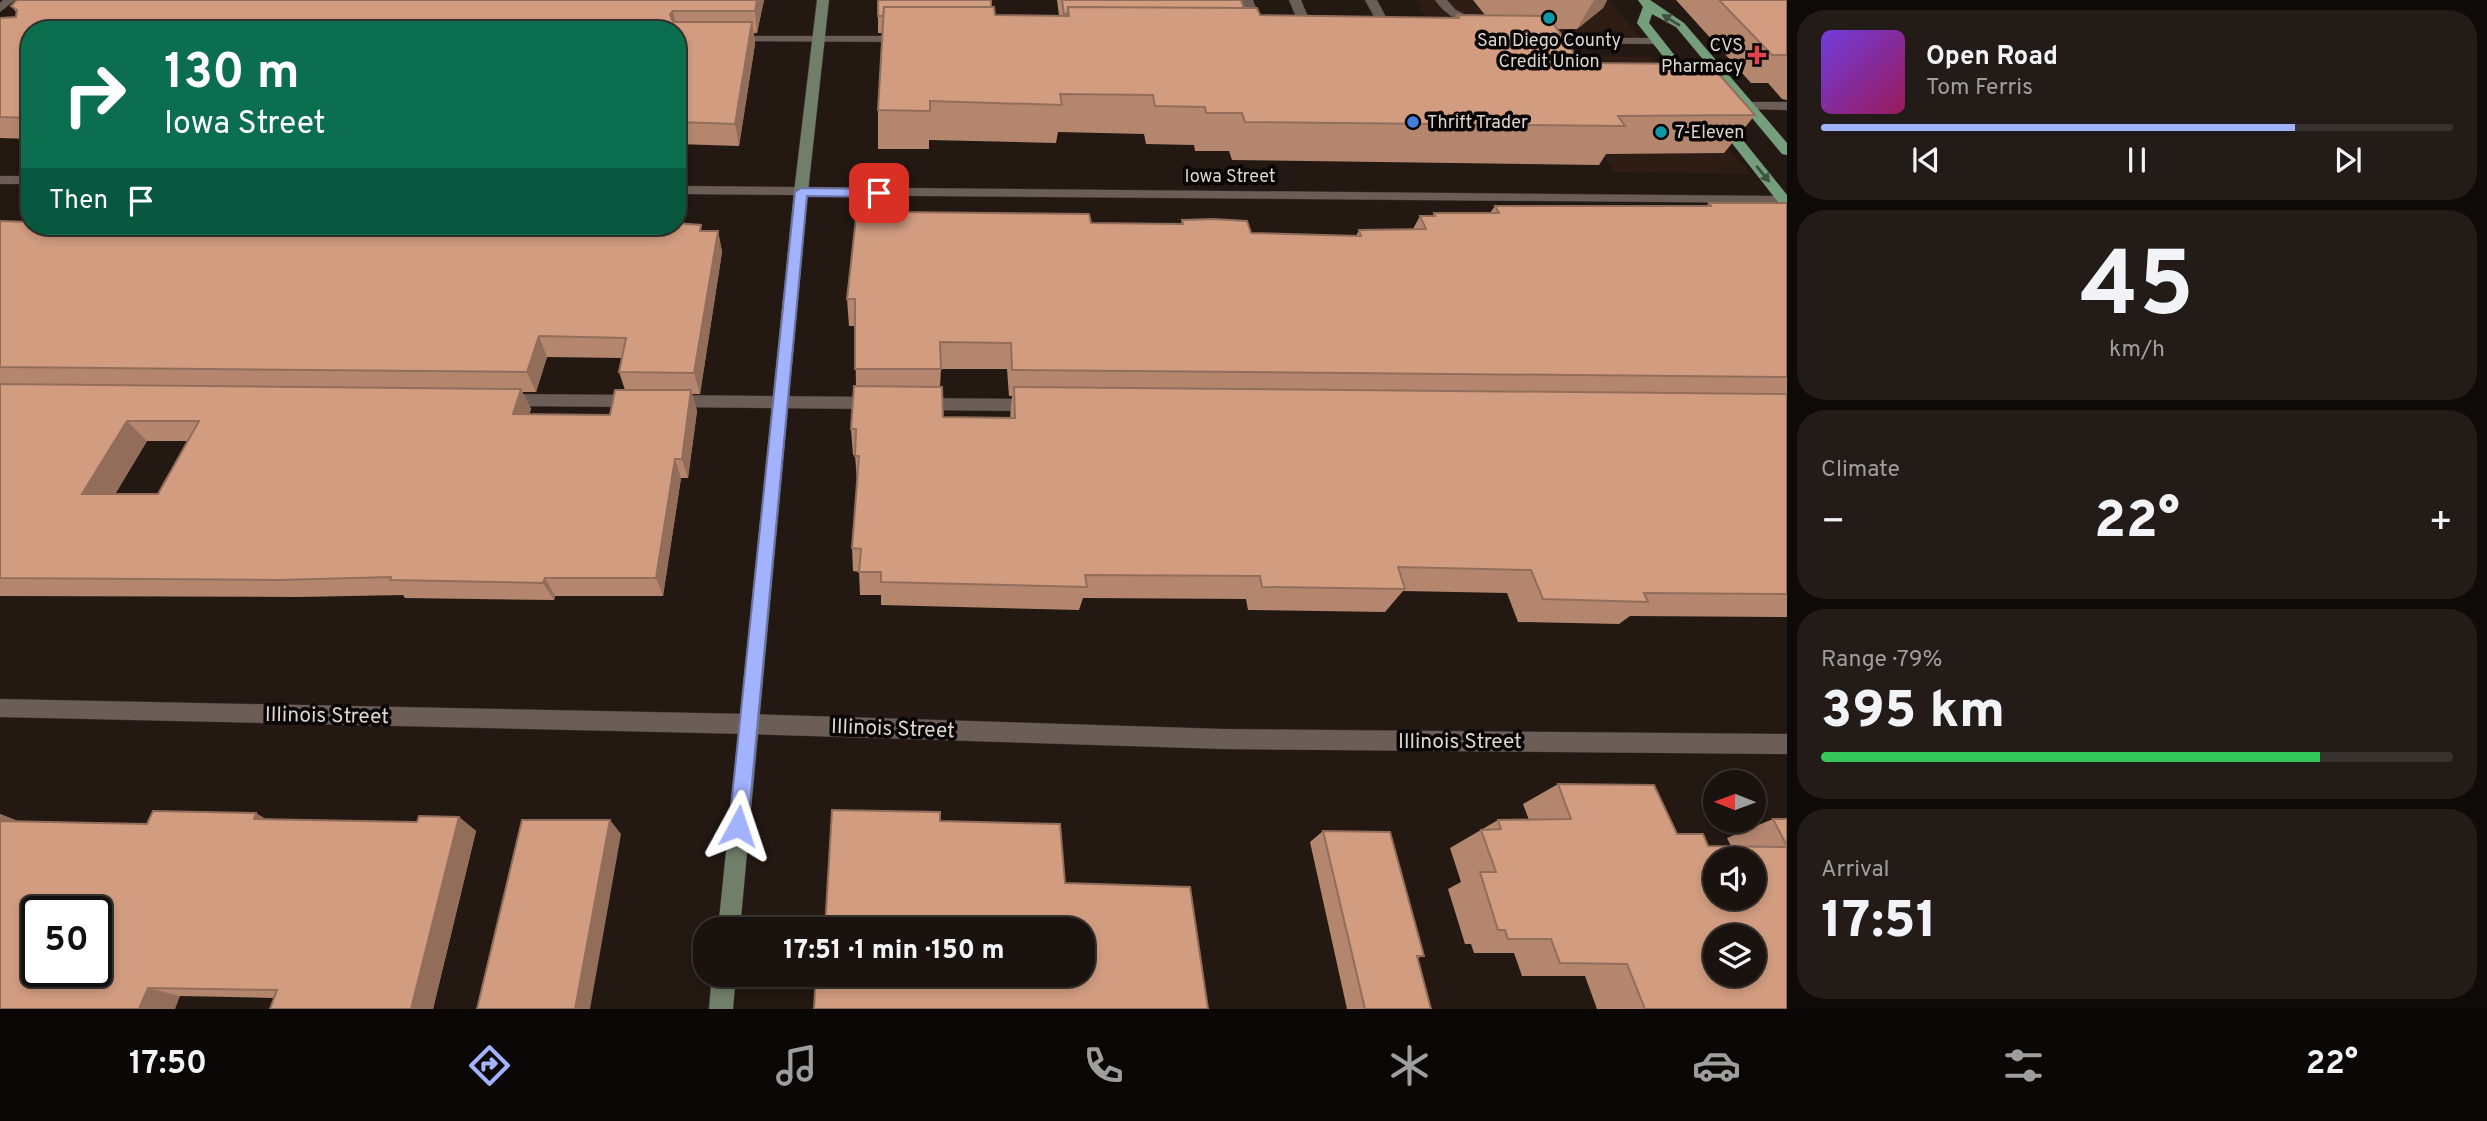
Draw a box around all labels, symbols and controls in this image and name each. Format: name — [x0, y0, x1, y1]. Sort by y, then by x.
marker: San Diego County Credit Union — [1541, 10, 1557, 26]
one-way arrow — [1661, 13, 1681, 26]
place label: San Diego County Credit Union — [1477, 30, 1621, 74]
place label: CVS Pharmacy — [1661, 35, 1743, 79]
text: Open Road — [1926, 41, 2058, 74]
text: 130 m — [164, 44, 300, 106]
marker: CVS Pharmacy — [1749, 47, 1765, 63]
icon: right — [49, 49, 140, 140]
text: Tom Ferris — [1926, 74, 2033, 103]
text: Iowa Street — [164, 105, 326, 145]
place label: Thrift Trader — [1427, 112, 1528, 135]
marker: Thrift Trader — [1405, 114, 1421, 130]
place label: 7-Eleven — [1675, 122, 1744, 145]
marker: 7-Eleven — [1653, 124, 1669, 140]
icon: previous — [1907, 141, 1945, 179]
icon: pause — [2118, 141, 2156, 179]
icon: next — [2329, 141, 2367, 179]
pin — [849, 163, 909, 223]
one-way arrow — [1755, 164, 1770, 182]
street label: Iowa Street — [1185, 166, 1275, 189]
icon: arrive — [860, 174, 898, 212]
icon: arrive — [122, 182, 160, 220]
text: Then — [49, 185, 108, 218]
text: 45 — [2080, 233, 2194, 348]
text: km/h — [2109, 336, 2165, 365]
text: Climate — [1821, 456, 1900, 485]
text: 22° — [2094, 490, 2180, 556]
text: − — [1821, 499, 1846, 548]
text: + — [2428, 499, 2453, 548]
text: Range · 79% — [1821, 646, 1943, 675]
text: 395 km — [1821, 680, 2005, 746]
street label: Illinois Street — [265, 702, 389, 731]
street label: Illinois Street — [830, 714, 955, 745]
street label: Illinois Street — [1398, 729, 1522, 756]
north arrow — [1703, 770, 1766, 833]
map controls — [1703, 770, 1766, 987]
position arrow — [701, 789, 775, 863]
button: sound — [1703, 847, 1766, 910]
text: Arrival — [1821, 856, 1890, 885]
text: 17:51 — [1821, 890, 1937, 956]
speed limit sign: 50 — [21, 896, 112, 987]
button: layers — [1703, 924, 1766, 987]
text: 17:51 · 1 min · 150 m — [783, 935, 1005, 968]
icon: directions — [465, 1041, 514, 1090]
icon: music — [772, 1041, 821, 1090]
icon: phone — [1079, 1041, 1128, 1090]
icon: climate — [1385, 1041, 1434, 1090]
icon: car — [1692, 1041, 1741, 1090]
icon: filters — [1999, 1041, 2048, 1090]
text: 17:50 — [129, 1045, 207, 1085]
text: 22° — [2306, 1045, 2358, 1085]

